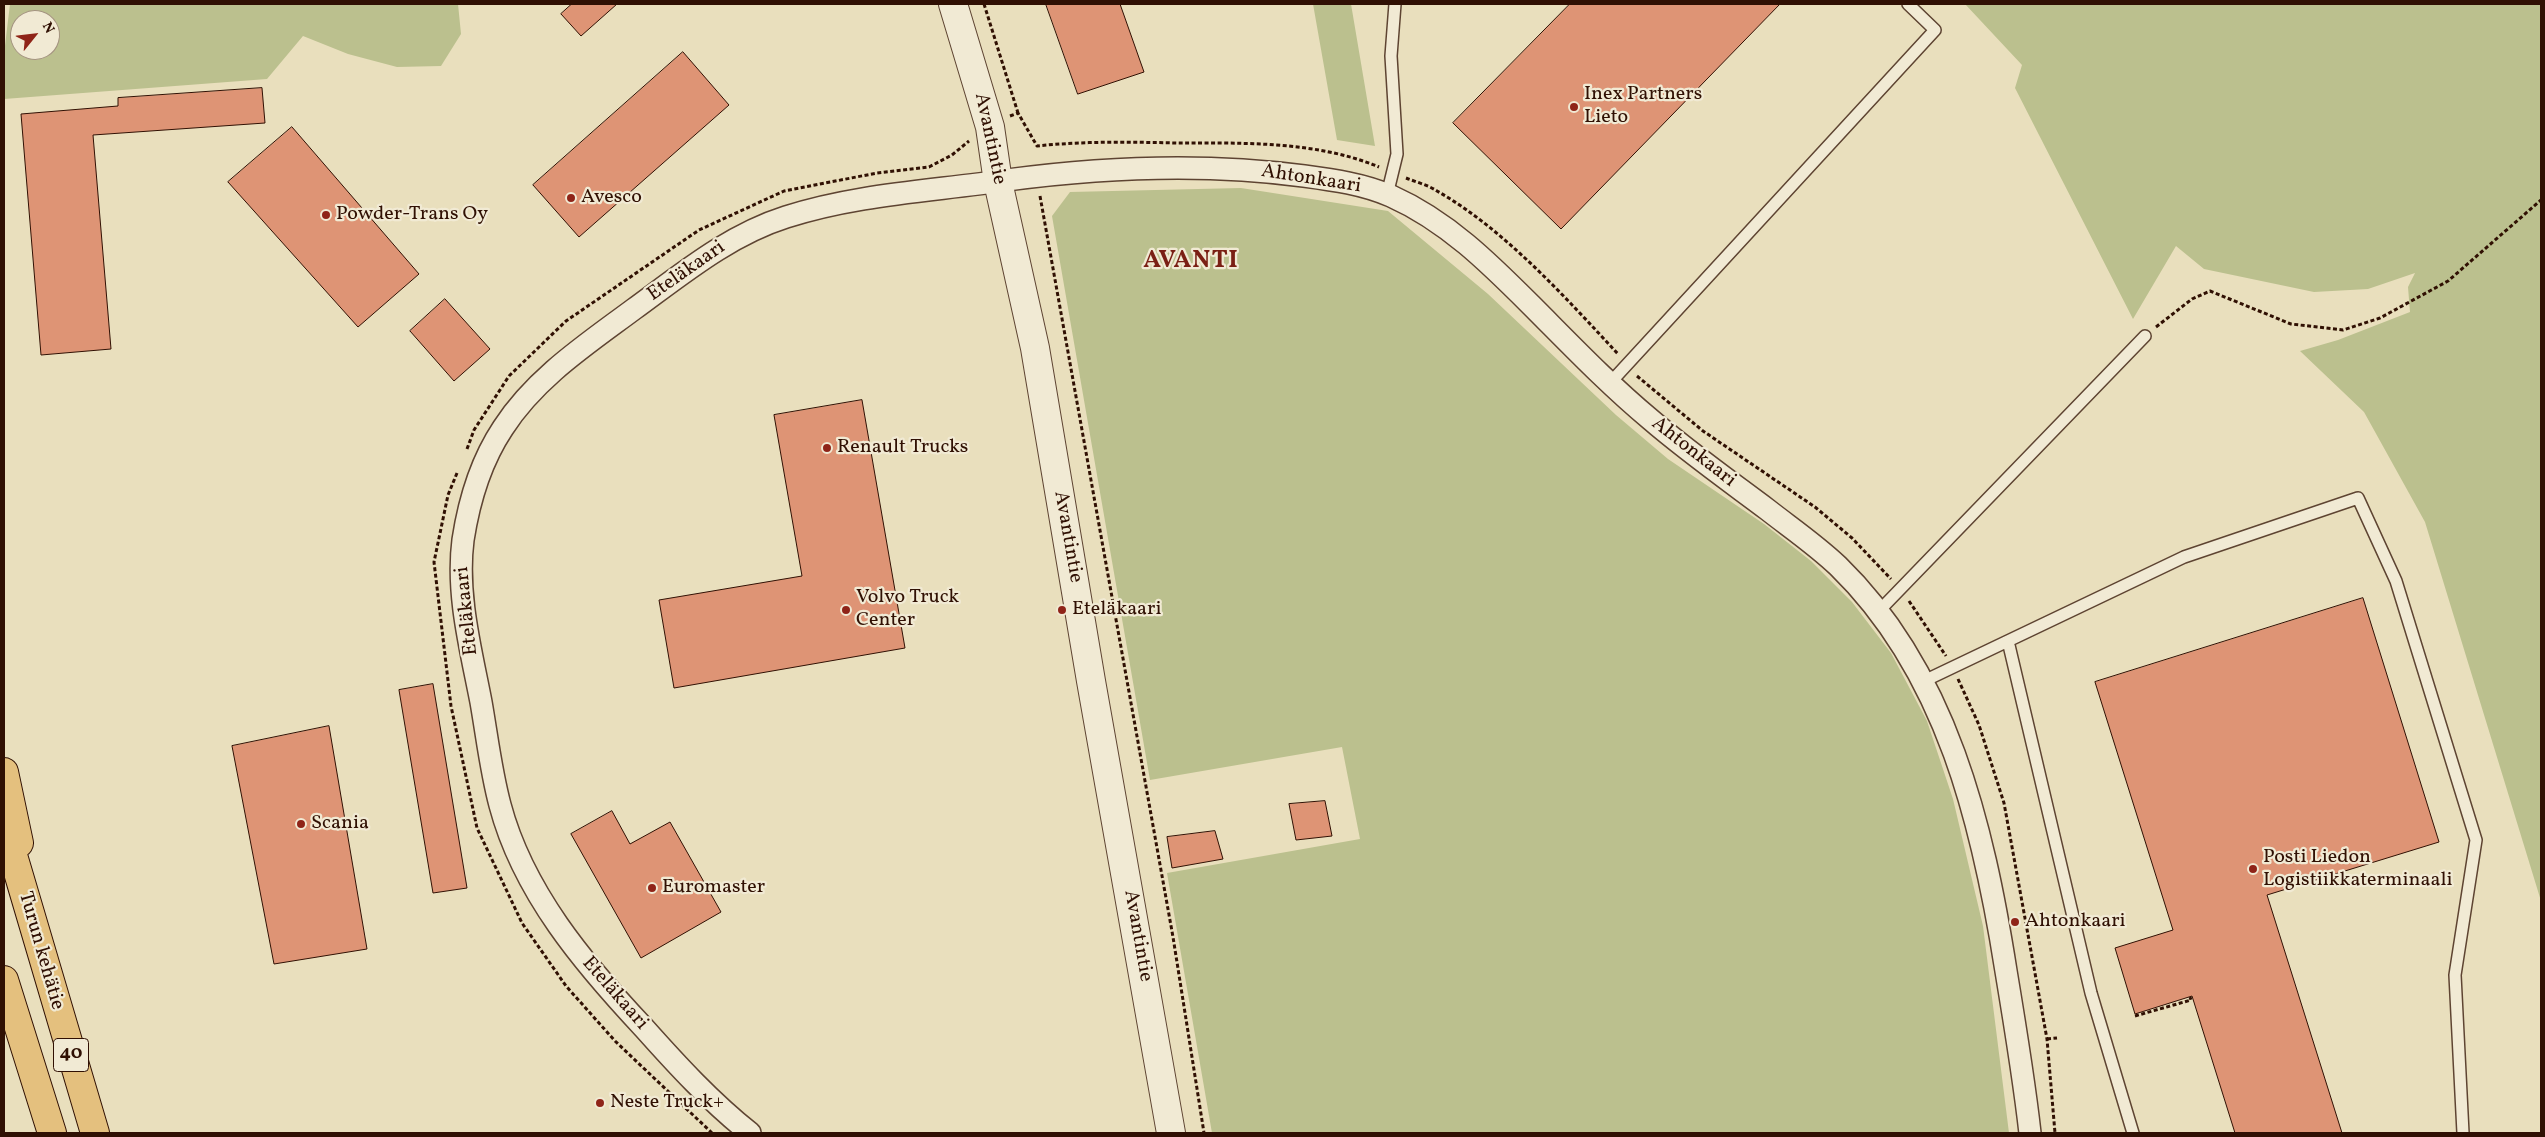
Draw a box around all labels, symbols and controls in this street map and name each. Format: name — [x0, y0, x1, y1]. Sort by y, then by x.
north arrow — [10, 10, 60, 60]
text: N — [37, 19, 58, 37]
place label: Inex Partners Lieto — [1584, 83, 1702, 130]
street label: Avantintie — [968, 91, 1010, 187]
marker: Inex Partners Lieto — [1568, 101, 1580, 113]
street label: Ahtonkaari — [1259, 160, 1363, 200]
place label: Avesco — [581, 186, 642, 210]
marker: Avesco — [565, 192, 577, 204]
place label: Powder-Trans Oy — [336, 203, 488, 227]
marker: Powder-Trans Oy — [320, 209, 332, 221]
street label: Eteläkaari — [643, 237, 731, 307]
district label: AVANTI — [1143, 247, 1239, 277]
street label: Ahtonkaari — [1646, 413, 1740, 493]
place label: Renault Trucks — [837, 436, 968, 460]
marker: Renault Trucks — [821, 442, 833, 454]
street label: Avantintie — [1047, 489, 1087, 585]
street label: Eteläkaari — [451, 565, 485, 657]
place label: Volvo Truck Center — [856, 586, 959, 633]
place label: Eteläkaari — [1072, 598, 1161, 622]
marker: Volvo Truck Center — [840, 604, 852, 616]
marker: Eteläkaari — [1056, 604, 1068, 616]
place label: Scania — [311, 812, 369, 836]
marker: Scania — [295, 818, 307, 830]
place label: Posti Liedon Logistiikkaterminaali — [2263, 846, 2452, 893]
marker: Posti Liedon Logistiikkaterminaali — [2247, 863, 2259, 875]
place label: Euromaster — [662, 876, 765, 900]
marker: Euromaster — [646, 882, 658, 894]
street label: Avantintie — [1117, 888, 1157, 984]
street label: Turun kehätie — [12, 889, 68, 1013]
place label: Ahtonkaari — [2025, 910, 2126, 934]
marker: Ahtonkaari — [2009, 916, 2021, 928]
street label: Eteläkaari — [576, 952, 652, 1036]
road number: 40 — [54, 1038, 88, 1072]
place label: Neste Truck+ — [610, 1091, 724, 1115]
marker: Neste Truck+ — [594, 1097, 606, 1109]

